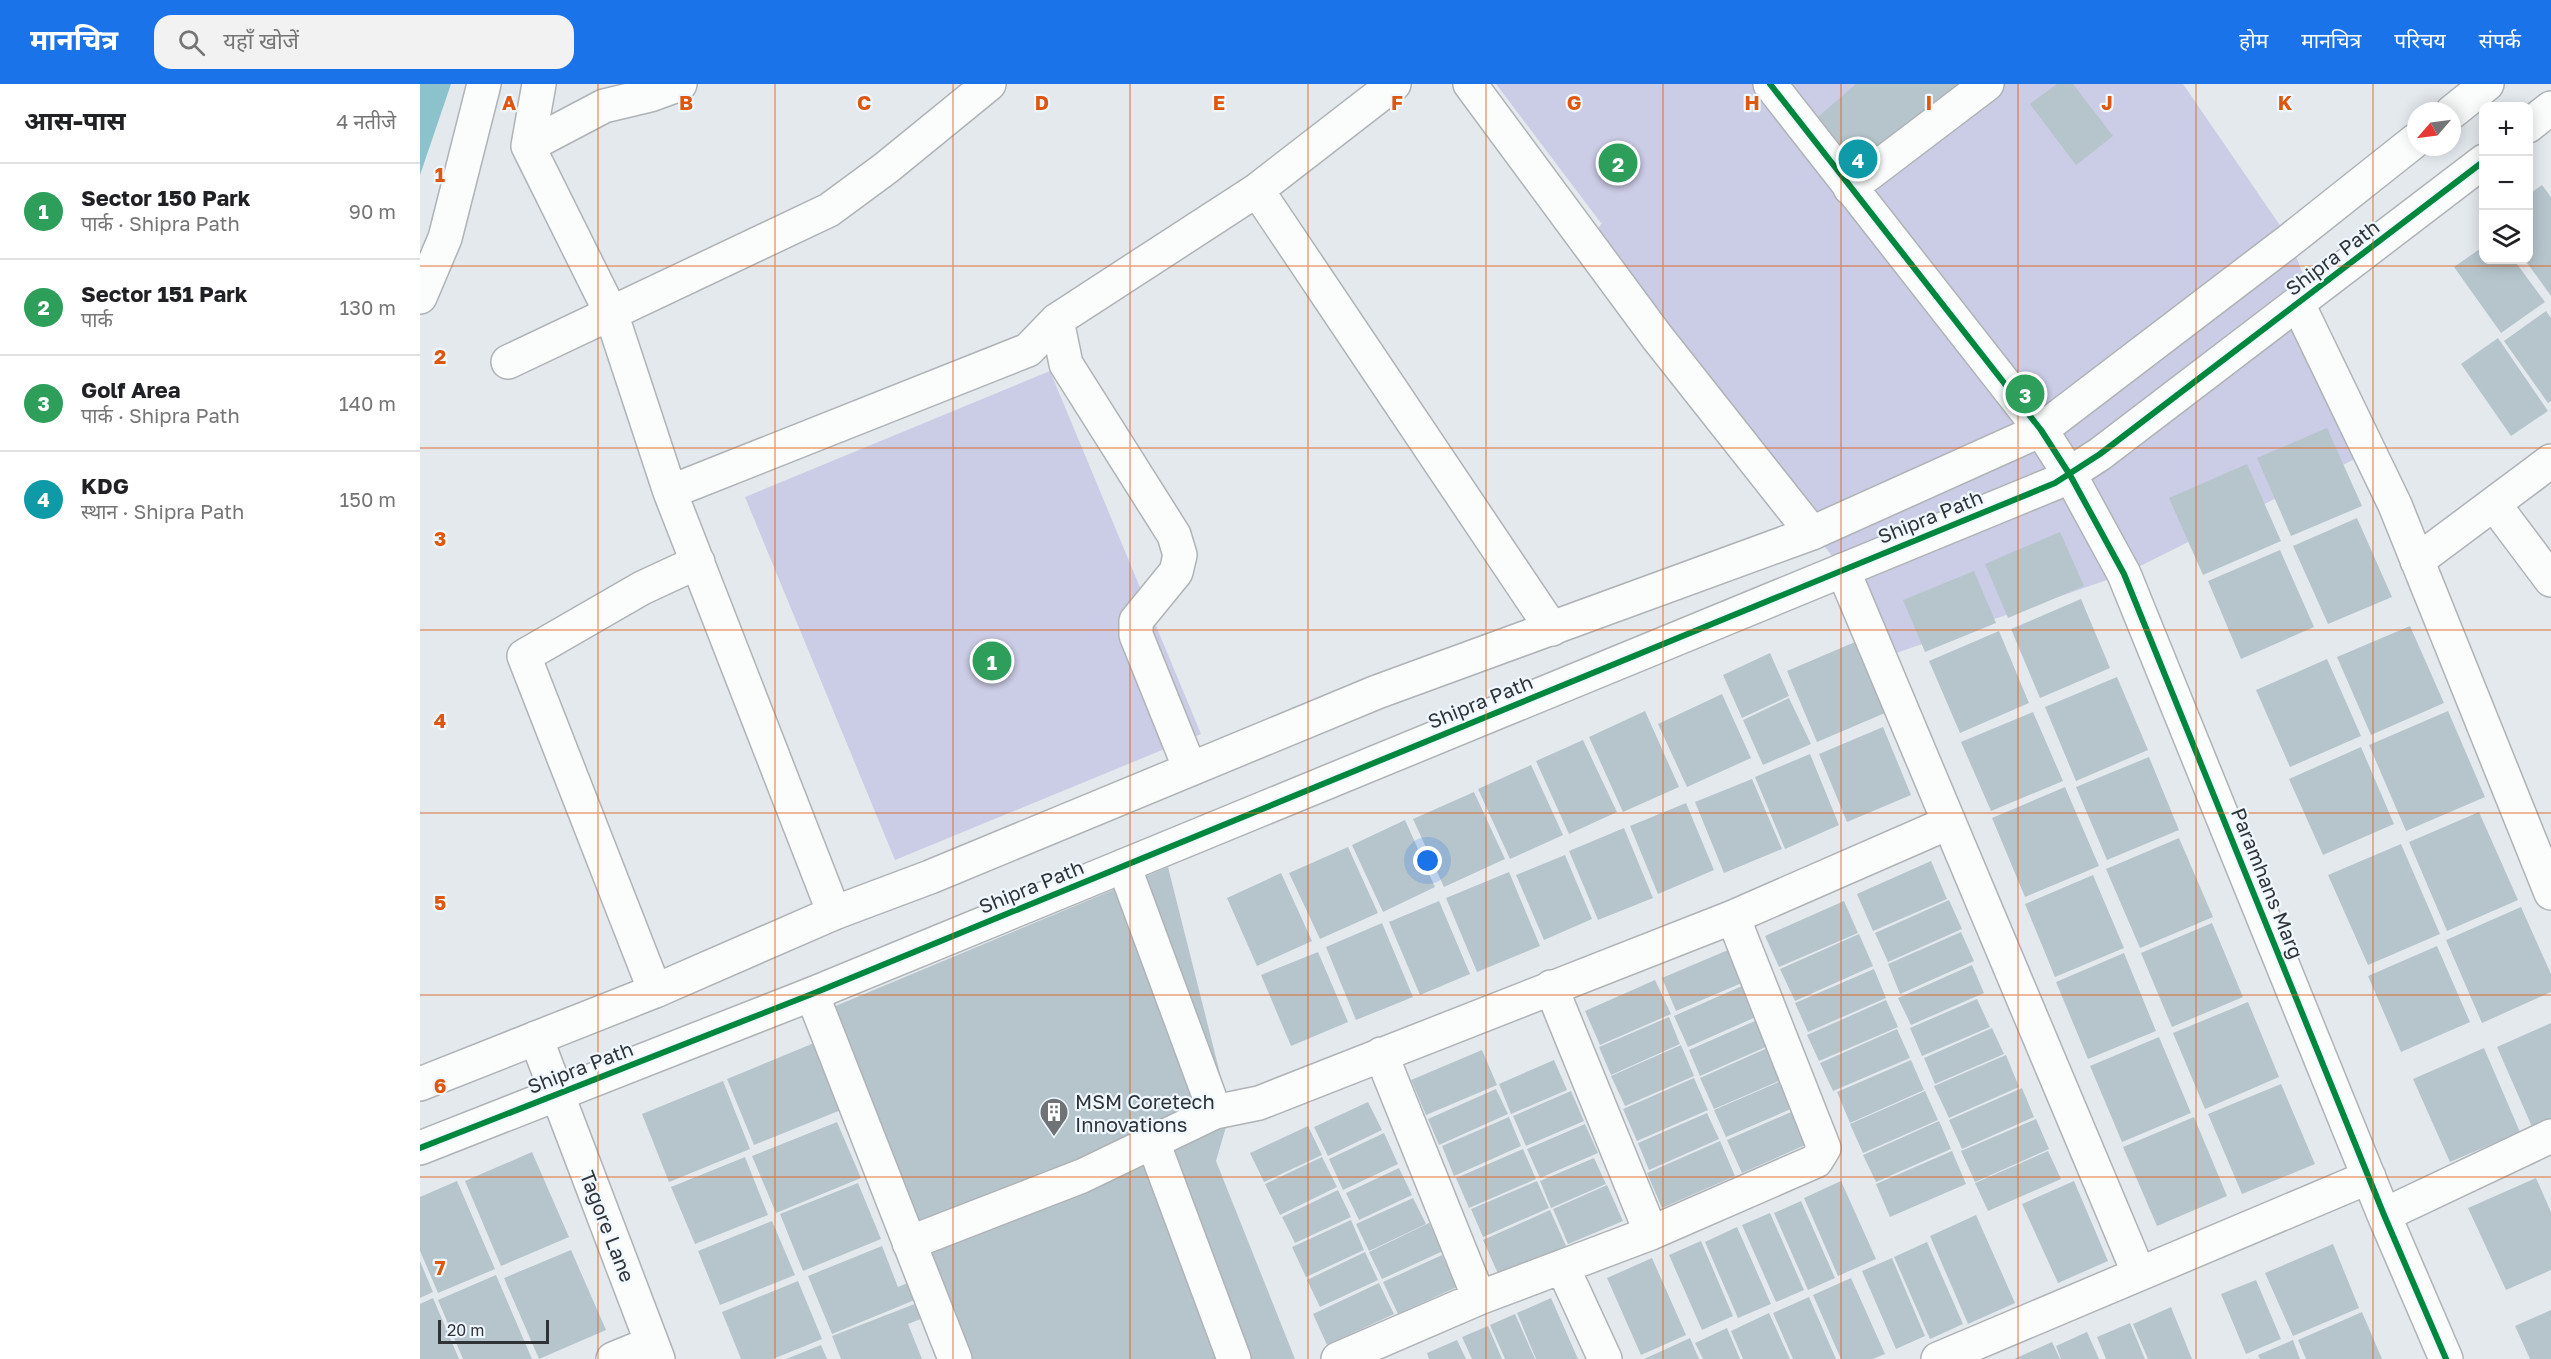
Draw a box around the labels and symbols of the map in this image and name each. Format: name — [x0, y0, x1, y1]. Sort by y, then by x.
text: A — [502, 90, 516, 114]
text: B — [679, 90, 693, 114]
text: C — [857, 90, 871, 114]
text: D — [1035, 90, 1049, 114]
text: E — [1213, 90, 1225, 114]
text: F — [1391, 90, 1403, 114]
text: G — [1567, 90, 1581, 114]
text: H — [1744, 90, 1760, 114]
text: I — [1926, 90, 1932, 114]
text: J — [2101, 90, 2113, 114]
text: K — [2278, 90, 2293, 114]
north arrow — [2407, 102, 2461, 156]
pin: 4 — [1838, 136, 1878, 182]
pin: 2 — [1598, 140, 1638, 185]
text: 1 — [435, 162, 445, 186]
street label: Shipra Path — [2280, 214, 2384, 300]
text: 2 — [434, 344, 446, 368]
pin: 3 — [2006, 372, 2044, 416]
street label: Shipra Path — [1874, 484, 1986, 548]
text: 3 — [434, 526, 446, 550]
pin: 1 — [972, 638, 1012, 684]
street label: Shipra Path — [1424, 669, 1536, 733]
text: 4 — [434, 708, 446, 732]
street label: Paramhans Marg — [2227, 804, 2309, 962]
your location — [1413, 846, 1442, 875]
street label: Shipra Path — [975, 854, 1087, 918]
text: 5 — [434, 890, 446, 914]
street label: Shipra Path — [524, 1036, 636, 1098]
text: 6 — [434, 1073, 446, 1097]
place label: MSM Coretech Innovations — [1075, 1089, 1215, 1136]
building icon: MSM Coretech Innovations — [1038, 1096, 1070, 1138]
street label: Tagore Lane — [576, 1167, 640, 1285]
text: 7 — [435, 1255, 446, 1279]
scale bar — [438, 1317, 549, 1344]

